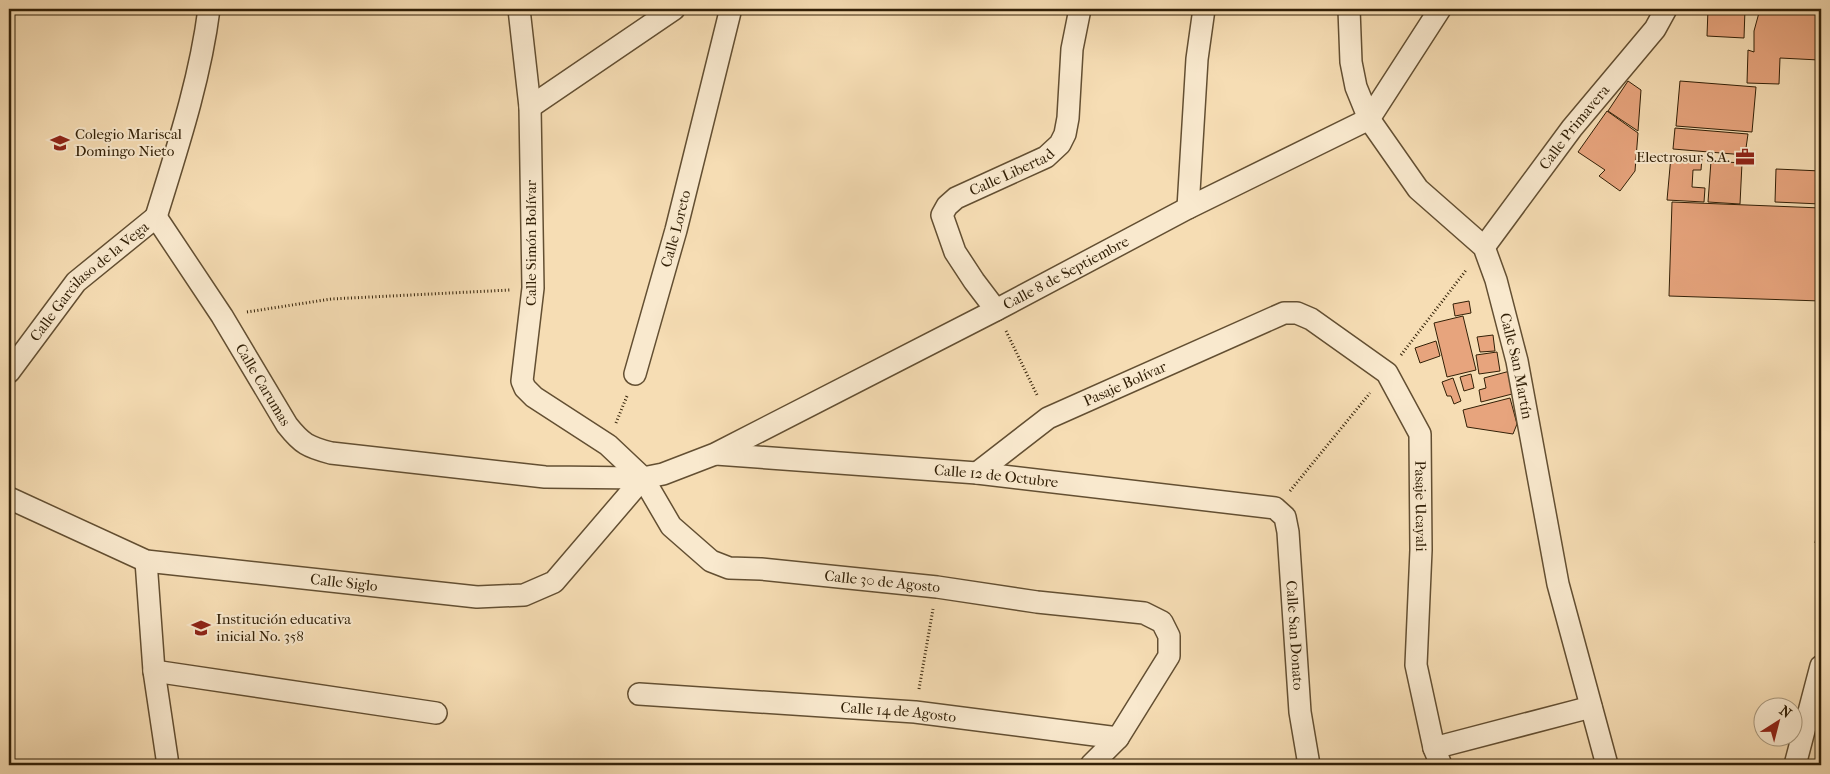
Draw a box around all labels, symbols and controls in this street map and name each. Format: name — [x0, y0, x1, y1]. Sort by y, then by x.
street label: Calle Primavera — [1535, 80, 1614, 173]
place label: Colegio Mariscal Domingo Nieto — [75, 125, 182, 160]
school or university icon: Colegio Mariscal Domingo Nieto — [49, 132, 71, 154]
street label: Calle Libertad — [966, 144, 1059, 200]
office icon: Electrosur S.A. — [1734, 146, 1756, 168]
place label: Electrosur S.A. — [1636, 148, 1730, 166]
street label: Calle Simón Bolívar — [522, 179, 540, 306]
street label: Calle Loreto — [657, 188, 695, 269]
street label: Calle Garcilaso de la Vega — [26, 217, 153, 345]
street label: Calle 8 de Septiembre — [1000, 232, 1132, 314]
street label: Calle San Martín — [1496, 311, 1537, 421]
street label: Calle Carumas — [231, 340, 295, 430]
street label: Pasaje Bolívar — [1081, 357, 1170, 410]
street label: Pasaje Ucayali — [1411, 460, 1430, 552]
street label: Calle 12 de Octubre — [933, 461, 1060, 492]
street label: Calle 30 de Agosto — [824, 567, 941, 596]
street label: Calle Siglo — [309, 570, 379, 595]
street label: Calle San Donato — [1282, 580, 1308, 691]
place label: Institución educativa inicial No. 358 — [216, 610, 352, 645]
school or university icon: Institución educativa inicial No. 358 — [190, 617, 212, 639]
north arrow — [1752, 696, 1802, 746]
street label: Calle 14 de Agosto — [840, 698, 958, 726]
text: N — [1776, 702, 1795, 722]

